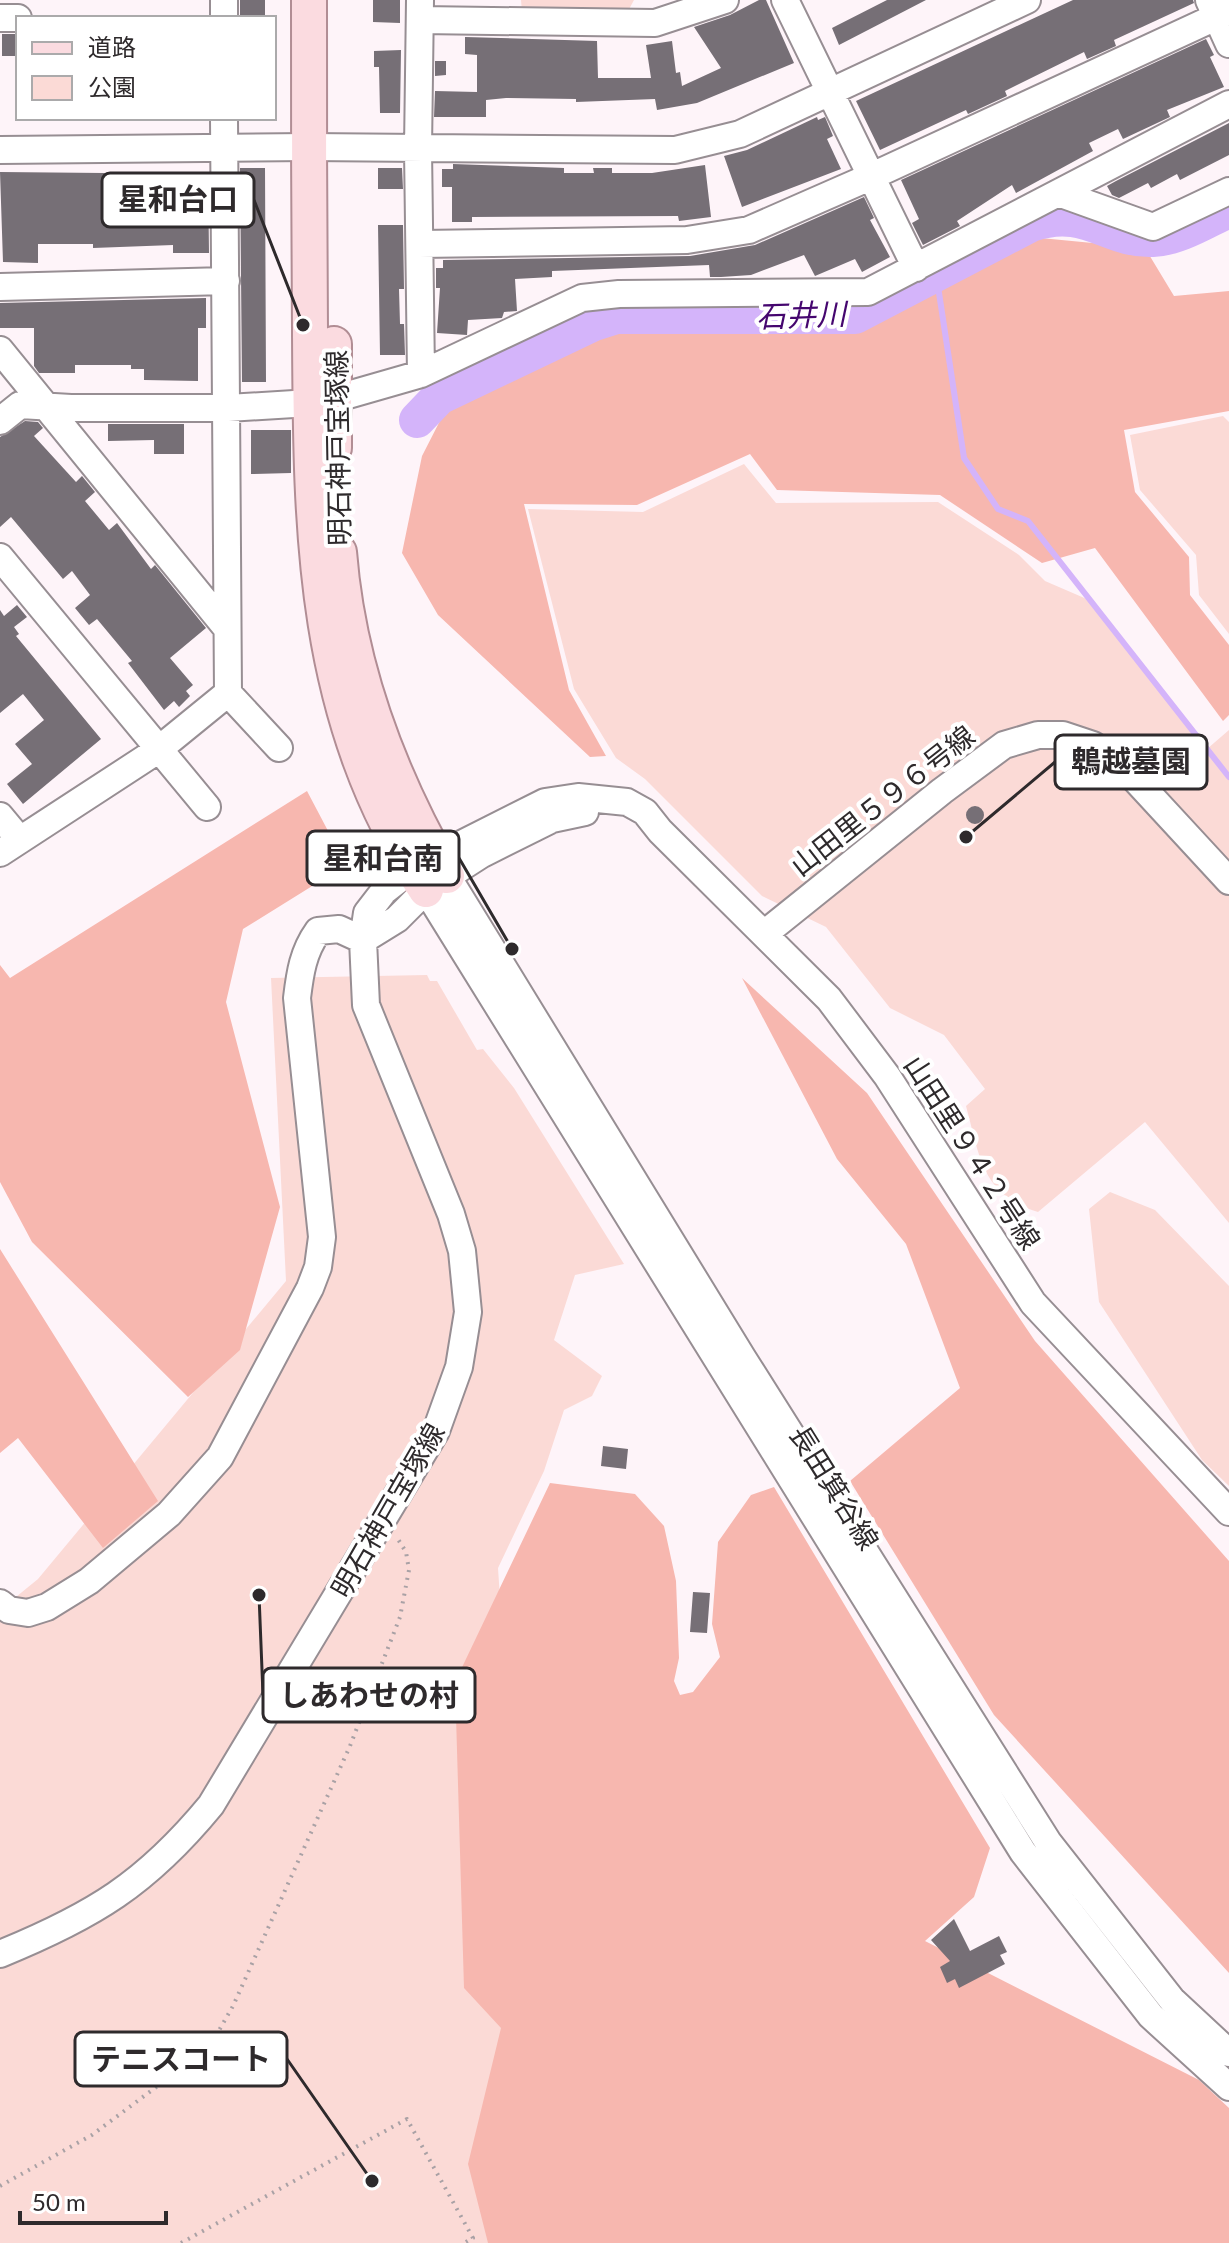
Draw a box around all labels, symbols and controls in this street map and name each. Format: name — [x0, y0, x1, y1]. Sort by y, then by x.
legend — [16, 16, 276, 120]
text: 道路 — [88, 32, 136, 61]
text: 公園 — [88, 72, 136, 101]
callout: 星和台口 — [102, 173, 254, 227]
text: 星和台口 — [118, 180, 238, 216]
water label: 石井川 — [755, 294, 850, 334]
street label: 明石神戸宝塚線 — [318, 350, 356, 546]
street label: 山田里５９６号線 — [783, 718, 981, 882]
callout: 鵯越墓園 — [1055, 735, 1207, 789]
text: 鵯越墓園 — [1071, 742, 1191, 778]
callout: 星和台南 — [307, 831, 459, 885]
text: 星和台南 — [323, 839, 443, 875]
street label: 山田里９４２号線 — [898, 1049, 1048, 1255]
street label: 明石神戸宝塚線 — [323, 1417, 451, 1603]
street label: 長田箕谷線 — [783, 1419, 887, 1555]
callout: しあわせの村 — [263, 1668, 475, 1722]
text: しあわせの村 — [279, 1676, 459, 1712]
callout: テニスコート — [75, 2032, 287, 2086]
text: テニスコート — [91, 2040, 271, 2076]
scale bar — [20, 2175, 166, 2225]
text: 50 m — [32, 2187, 86, 2216]

